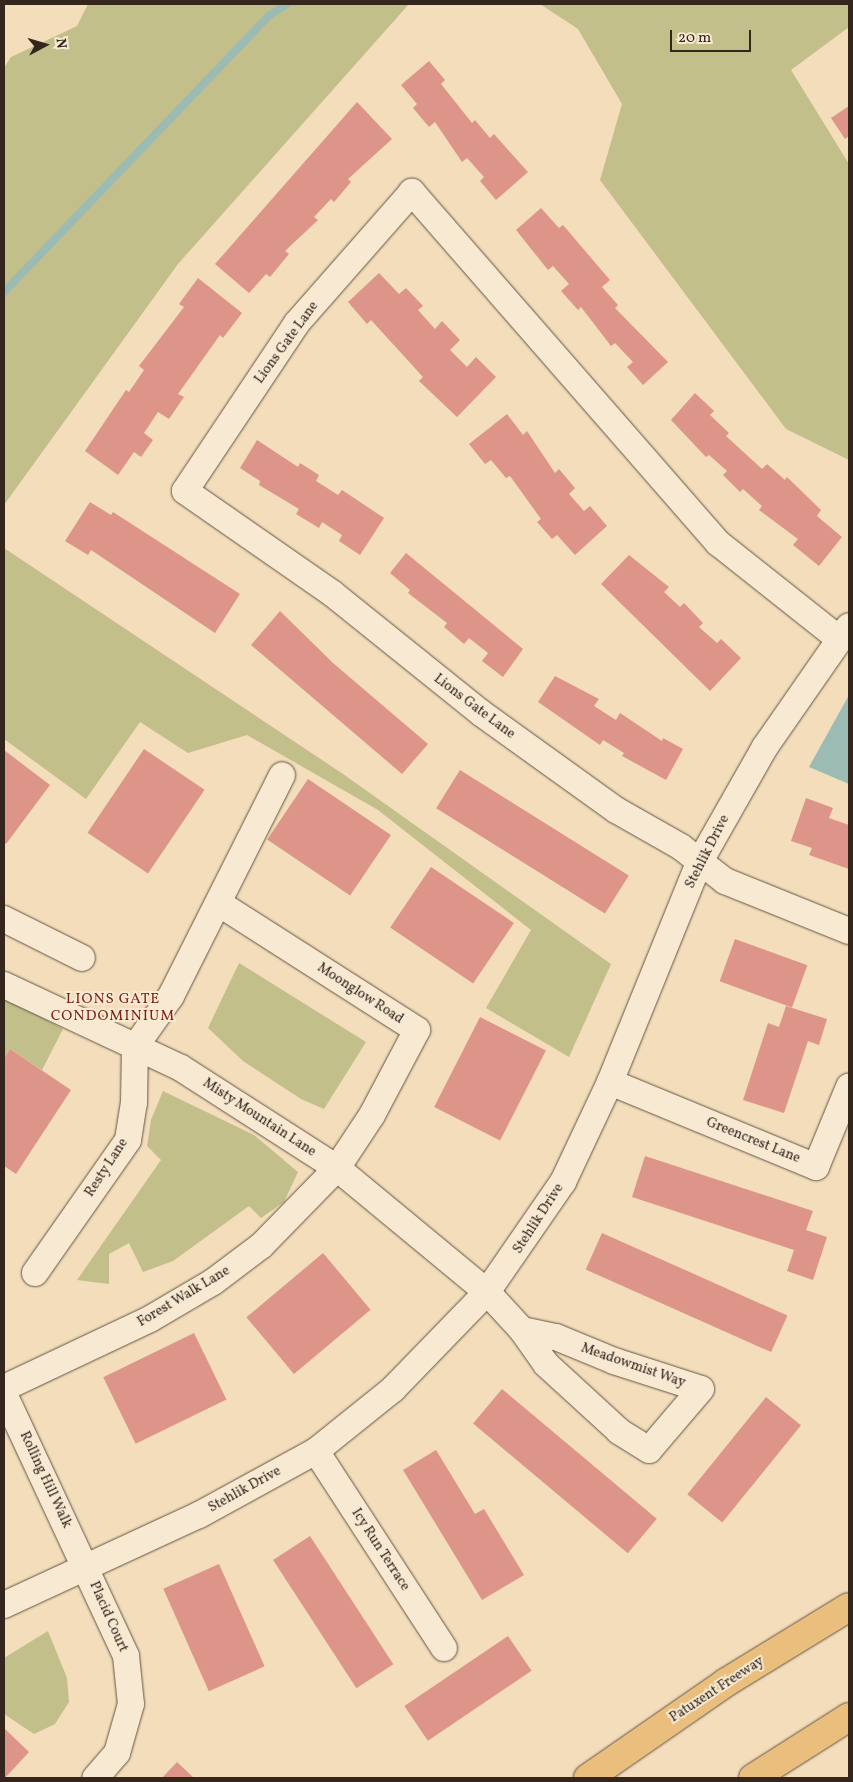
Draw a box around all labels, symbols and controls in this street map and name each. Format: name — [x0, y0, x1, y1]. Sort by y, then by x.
north arrow — [20, 20, 70, 70]
scale bar — [673, 20, 754, 52]
text: 20 m — [678, 28, 711, 49]
text: N — [50, 37, 70, 49]
street label: Lions Gate Lane — [252, 299, 322, 387]
street label: Lions Gate Lane — [430, 671, 518, 743]
street label: Stehlik Drive — [682, 812, 734, 892]
street label: Moonglow Road — [314, 960, 406, 1028]
district label: LIONS GATE CONDOMINIUM — [49, 990, 177, 1025]
street label: Misty Mountain Lane — [199, 1075, 319, 1161]
street label: Greencrest Lane — [703, 1114, 803, 1168]
street label: Resty Lane — [82, 1135, 132, 1201]
street label: Stehlik Drive — [510, 1181, 568, 1257]
street label: Forest Walk Lane — [135, 1263, 233, 1331]
street label: Meadowmist Way — [578, 1340, 688, 1392]
street label: Rolling Hill Walk — [15, 1429, 75, 1531]
street label: Stehlik Drive — [206, 1463, 284, 1517]
street label: Icy Run Terrace — [347, 1505, 413, 1595]
street label: Placid Court — [85, 1579, 131, 1655]
street label: Patuxent Freeway — [667, 1653, 767, 1727]

